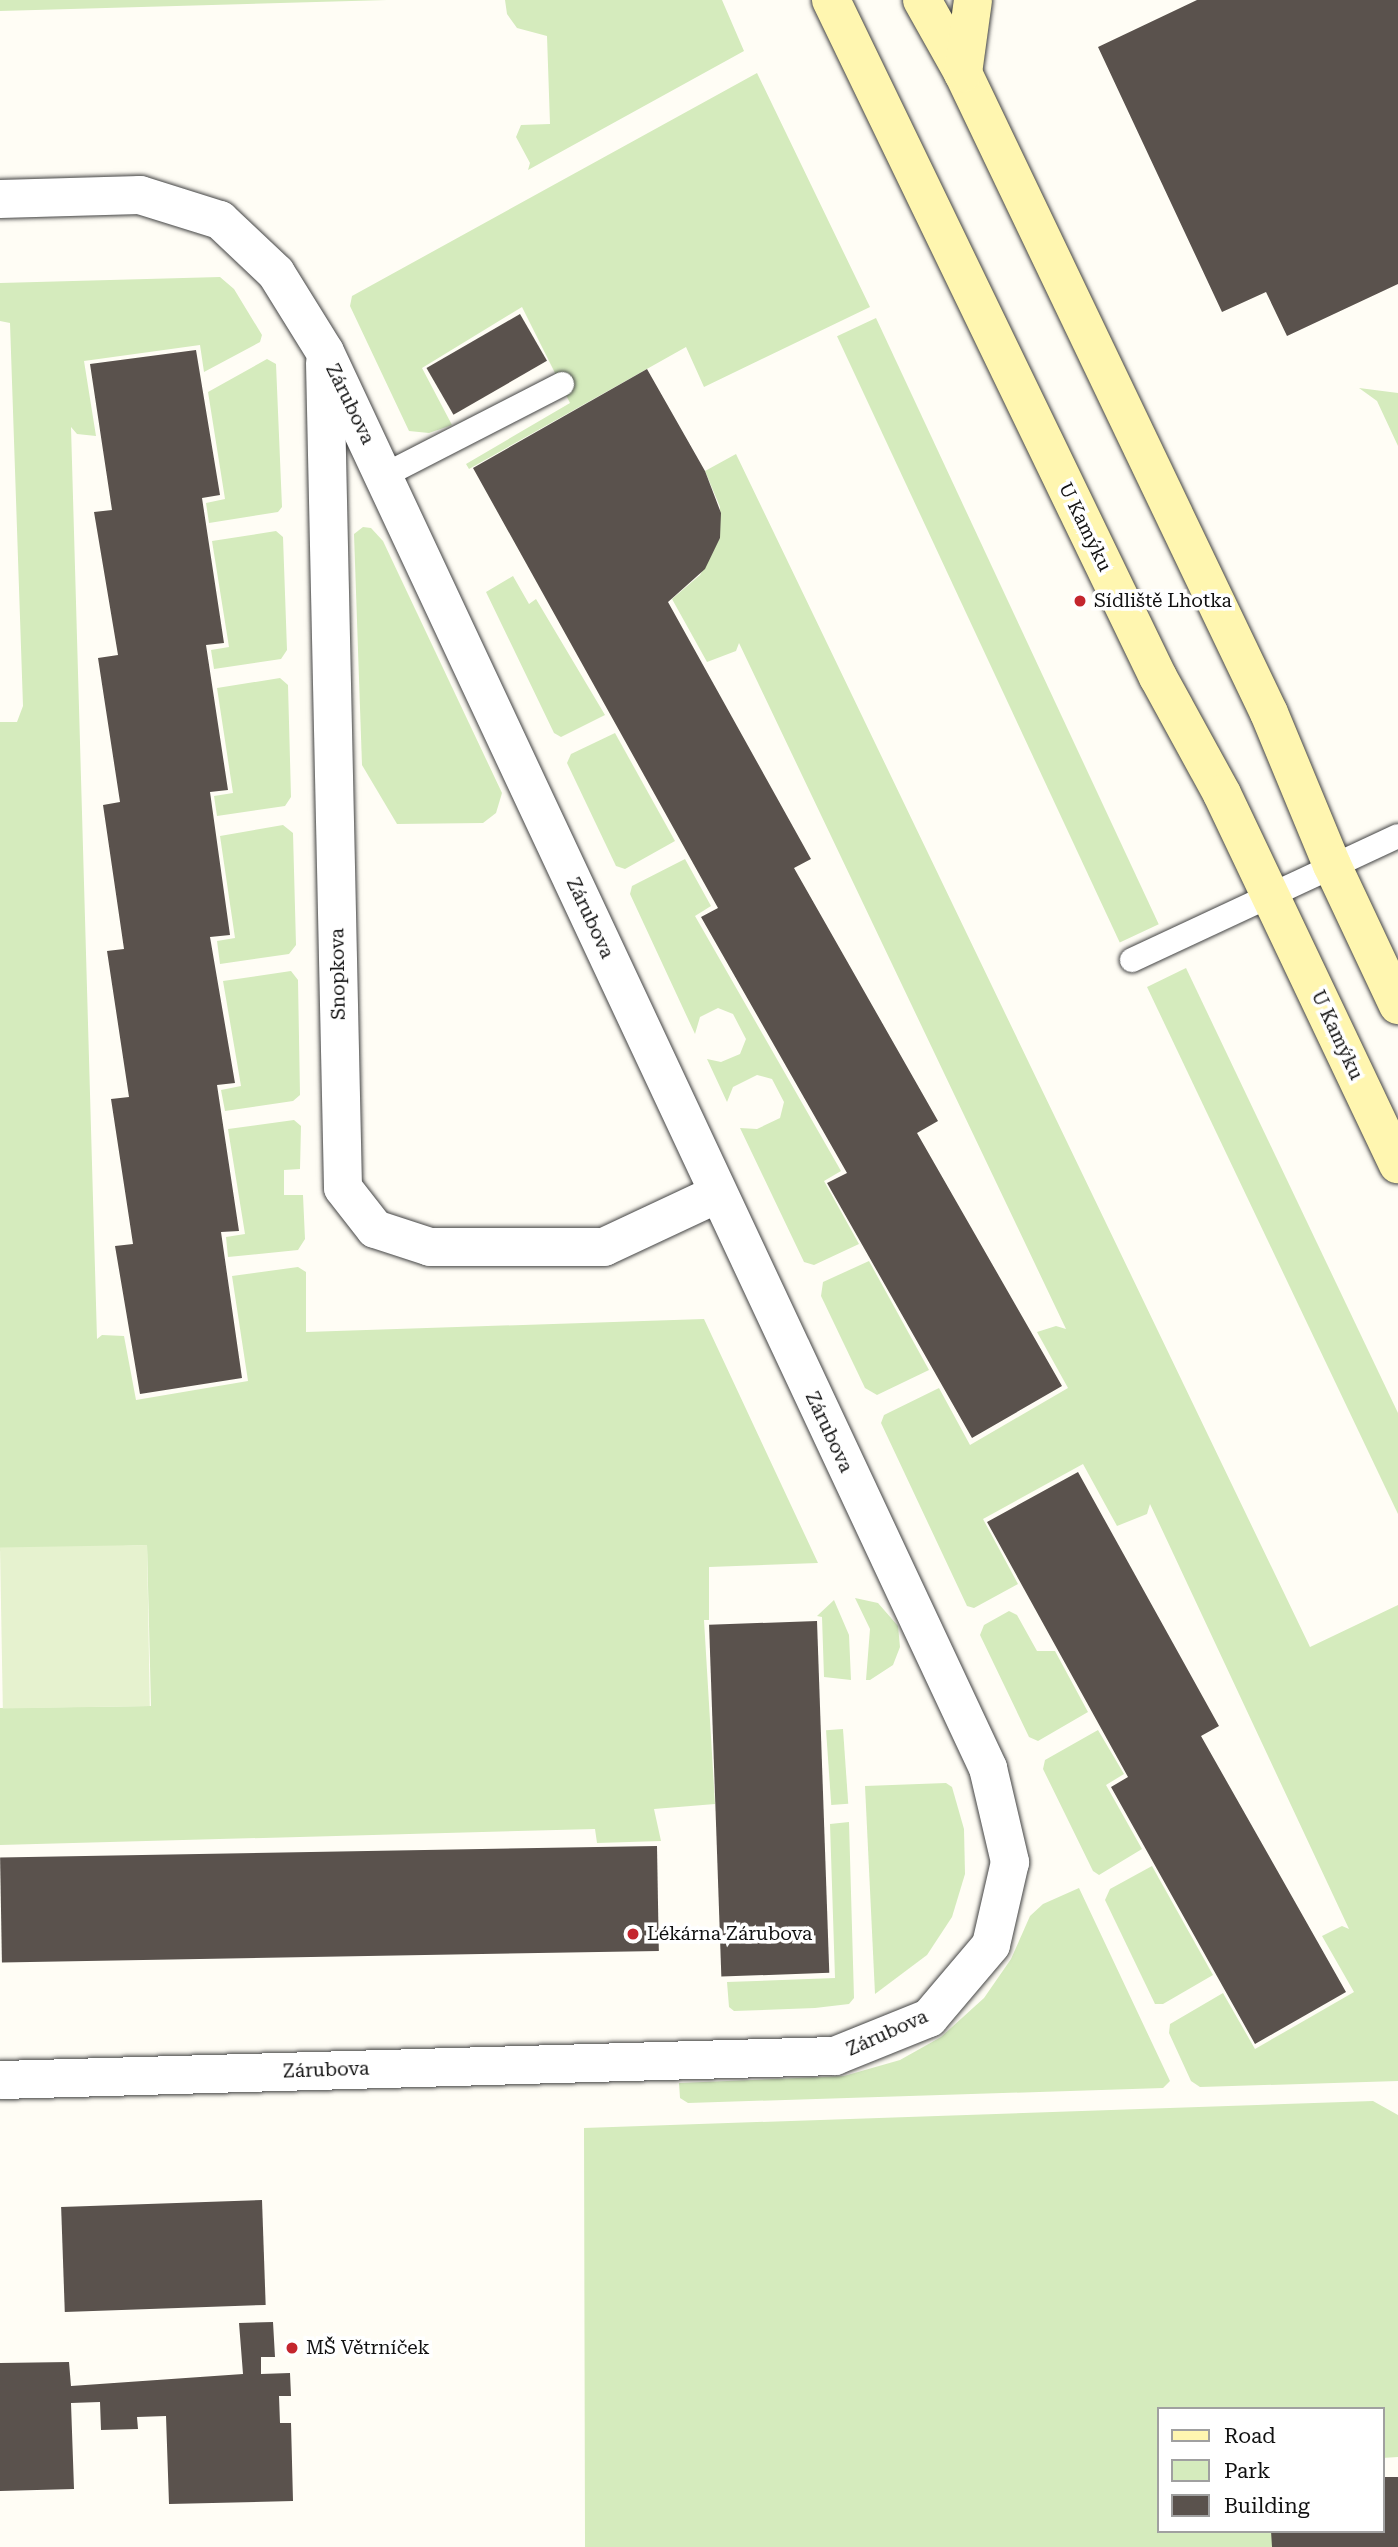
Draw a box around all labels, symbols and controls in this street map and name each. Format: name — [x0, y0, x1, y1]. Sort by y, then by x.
street label: Zárubova — [321, 360, 379, 448]
street label: U Kamýku — [1054, 479, 1116, 575]
place label: Sídliště Lhotka — [1094, 590, 1232, 612]
marker: Sídliště Lhotka — [1072, 593, 1088, 609]
street label: Zárubova — [561, 874, 619, 962]
street label: Snopkova — [326, 928, 350, 1020]
street label: U Kamýku — [1306, 987, 1368, 1083]
street label: Zárubova — [800, 1388, 858, 1476]
place label: Lékárna Zárubova — [647, 1923, 812, 1945]
marker: Lékárna Zárubova — [625, 1926, 641, 1942]
street label: Zárubova — [843, 2005, 931, 2061]
street label: Zárubova — [282, 2057, 370, 2083]
place label: MŠ Větrníček — [306, 2337, 430, 2359]
marker: MŠ Větrníček — [284, 2340, 300, 2356]
legend — [1156, 2407, 1384, 2533]
text: Road — [1224, 2424, 1276, 2448]
text: Park — [1224, 2459, 1270, 2483]
text: Building — [1224, 2494, 1310, 2518]

